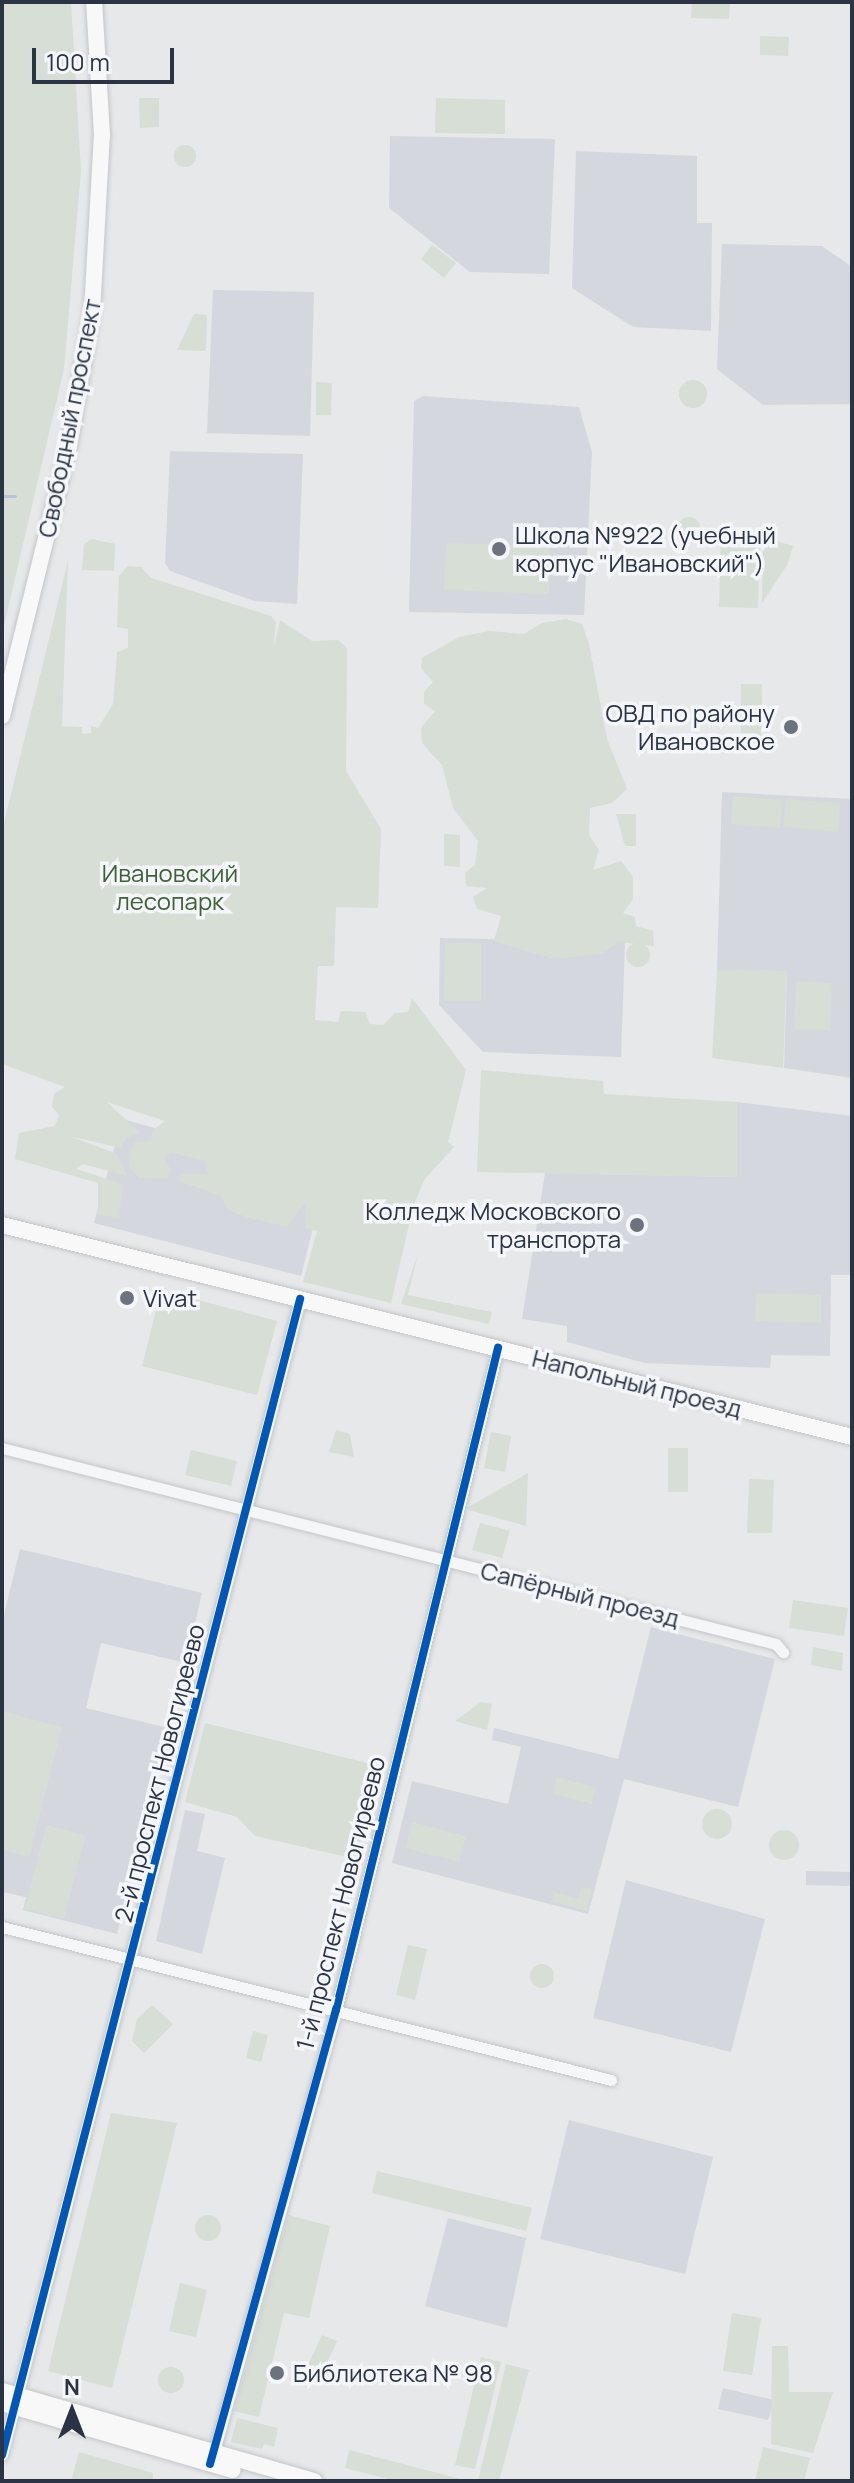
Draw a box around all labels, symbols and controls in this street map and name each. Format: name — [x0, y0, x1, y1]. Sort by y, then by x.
scale bar — [36, 32, 178, 82]
text: 100 m — [46, 45, 110, 78]
street label: Свободный проспект — [32, 296, 106, 540]
place label: Школа №922 (учебный корпус "Ивановский") — [515, 521, 776, 577]
marker: Школа №922 (учебный корпус "Ивановский") — [490, 540, 508, 558]
place label: ОВД по району Ивановское — [606, 699, 775, 755]
marker: ОВД по району Ивановское — [782, 718, 800, 736]
park label: Ивановский лесопарк — [102, 859, 238, 915]
place label: Колледж Московского транспорта — [365, 1197, 621, 1253]
marker: Колледж Московского транспорта — [628, 1216, 646, 1234]
place label: Vivat — [143, 1284, 197, 1312]
marker: Vivat — [118, 1289, 136, 1307]
street label: Напольный проезд — [529, 1343, 745, 1423]
street label: Сапёрный проезд — [478, 1555, 682, 1633]
street label: 2-й проспект Новогиреево — [108, 1621, 210, 1925]
street label: 1-й проспект Новогиреево — [290, 1753, 390, 2053]
place label: Библиотека № 98 — [293, 2359, 493, 2387]
marker: Библиотека № 98 — [268, 2364, 286, 2382]
north arrow — [32, 2371, 112, 2451]
text: N — [64, 2372, 80, 2402]

